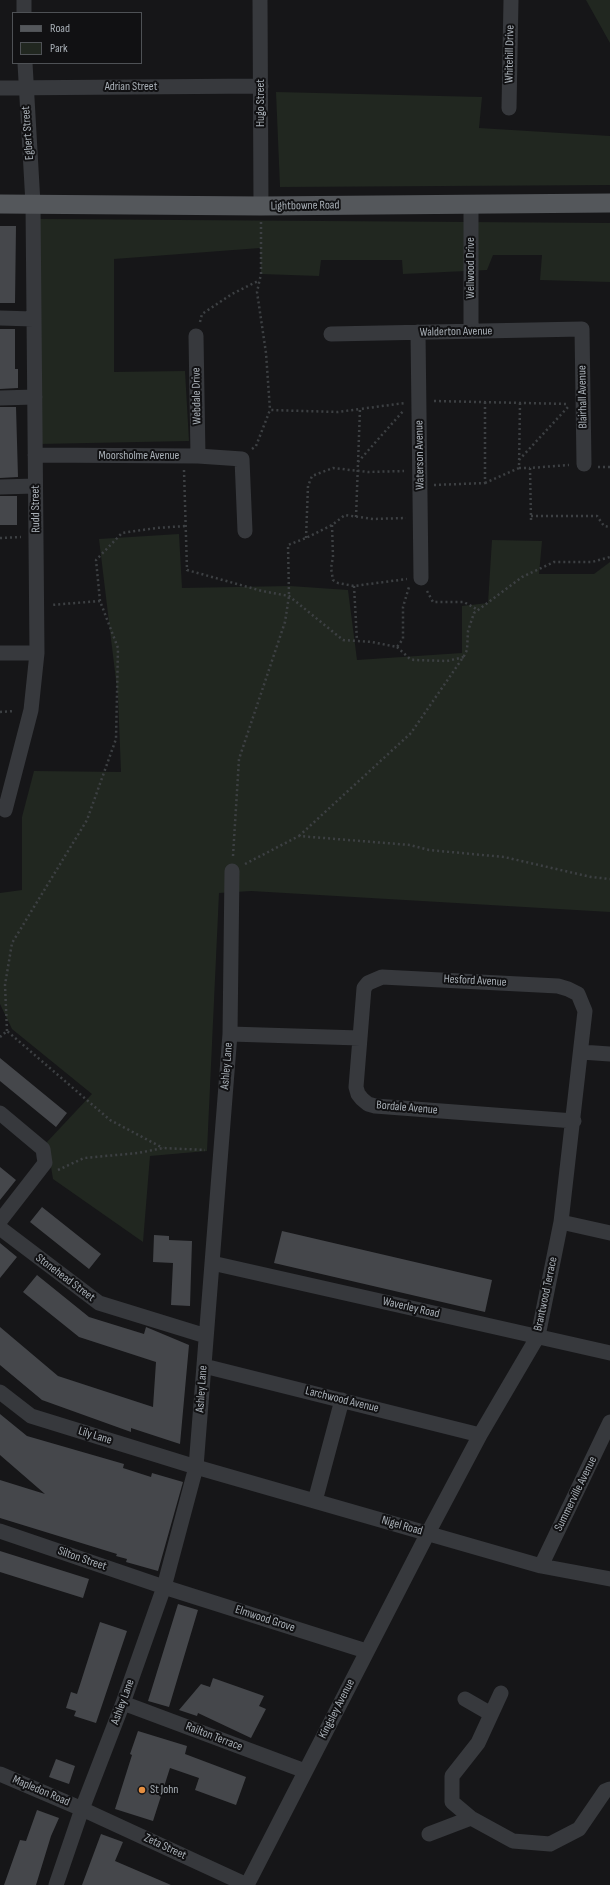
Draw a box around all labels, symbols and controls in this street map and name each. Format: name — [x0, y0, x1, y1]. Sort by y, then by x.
legend — [12, 12, 142, 64]
text: Road — [50, 21, 70, 36]
street label: Whitehill Drive — [502, 25, 518, 83]
text: Park — [50, 41, 68, 56]
street label: Hugo Street — [254, 79, 268, 127]
street label: Adrian Street — [105, 80, 157, 94]
street label: Egbert Street — [19, 106, 37, 160]
street label: Lightbowne Road — [270, 198, 340, 214]
street label: Wellwood Drive — [464, 237, 478, 299]
street label: Walderton Avenue — [420, 324, 492, 340]
street label: Blairhall Avenue — [575, 365, 591, 429]
street label: Webdale Drive — [189, 367, 205, 425]
street label: Waterson Avenue — [412, 420, 428, 490]
street label: Moorsholme Avenue — [99, 449, 179, 463]
street label: Rudd Street — [28, 485, 44, 533]
street label: Hesford Avenue — [443, 972, 507, 990]
street label: Ashley Lane — [218, 1042, 236, 1090]
street label: Bordale Avenue — [376, 1098, 438, 1118]
street label: Stonehead Street — [33, 1251, 97, 1305]
street label: Brantwood Terrace — [531, 1256, 561, 1332]
street label: Waverley Road — [381, 1294, 441, 1322]
street label: Ashley Lane — [193, 1365, 211, 1413]
street label: Larchwood Avenue — [304, 1384, 380, 1416]
street label: Lily Lane — [76, 1424, 114, 1448]
street label: Summerville Avenue — [552, 1454, 600, 1534]
street label: Nigel Road — [380, 1513, 424, 1539]
street label: Silton Street — [56, 1544, 108, 1574]
street label: Elmwood Grove — [233, 1603, 297, 1635]
street label: Ashley Lane — [108, 1677, 138, 1727]
street label: Kingsley Avenue — [316, 1677, 358, 1741]
street label: Railton Terrace — [183, 1720, 245, 1754]
street label: Mapledon Road — [10, 1772, 72, 1810]
place label: St John — [150, 1783, 178, 1797]
marker: St John — [137, 1785, 147, 1795]
street label: Zeta Street — [142, 1831, 188, 1863]

